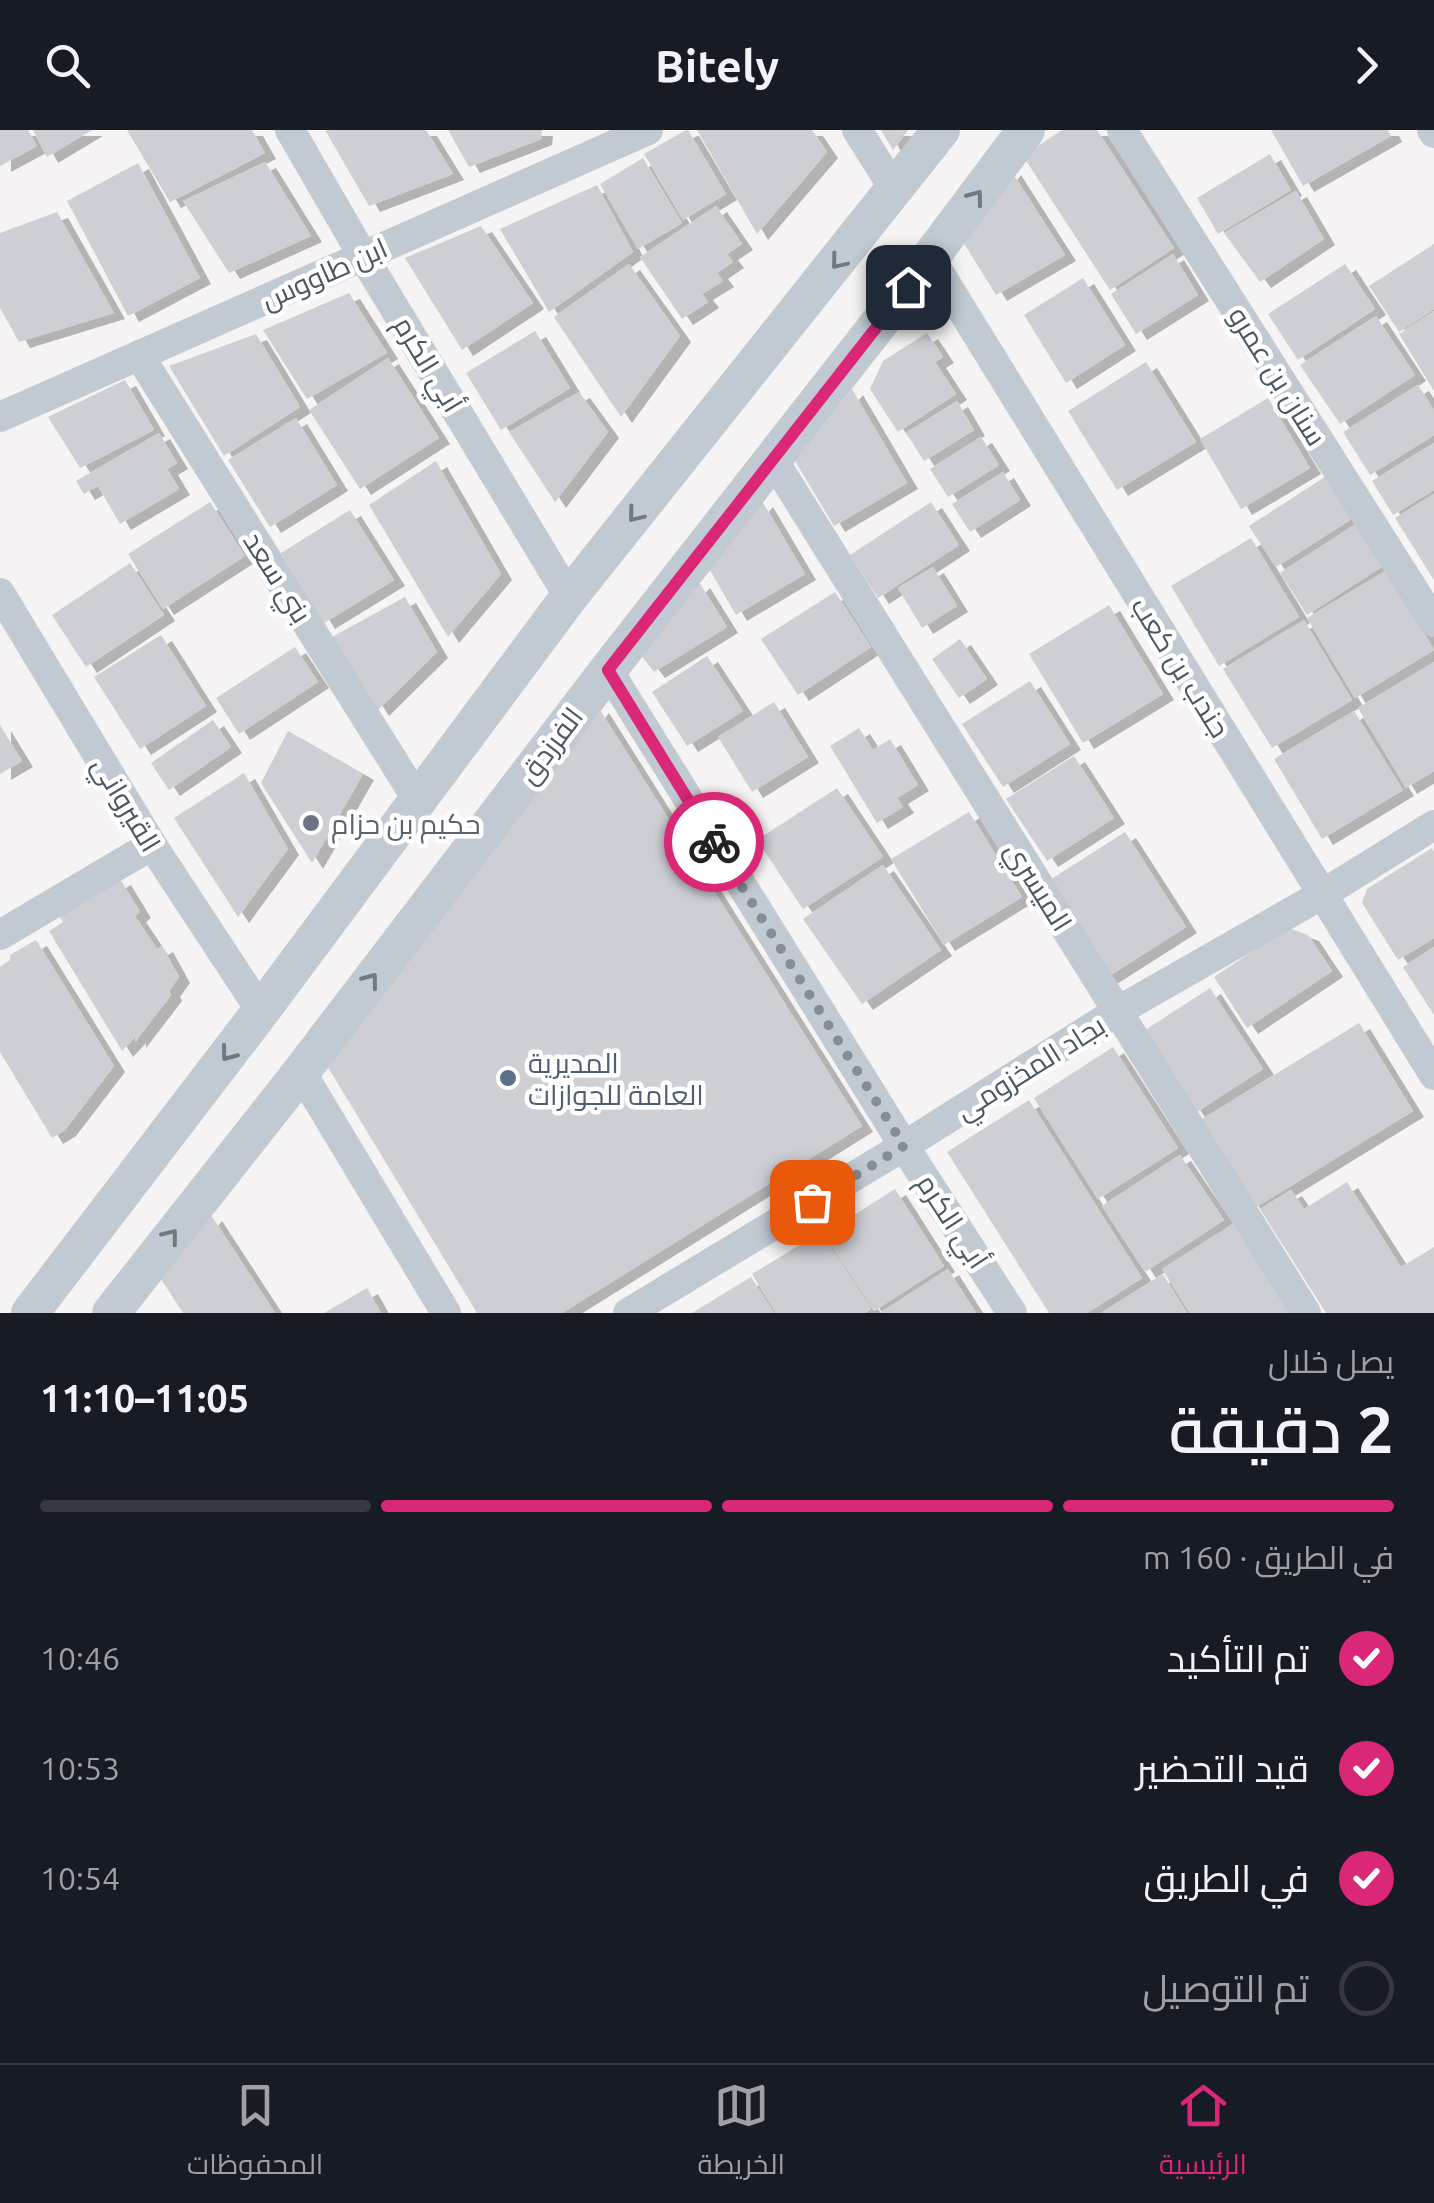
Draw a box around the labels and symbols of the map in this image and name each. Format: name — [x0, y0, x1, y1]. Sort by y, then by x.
one-way arrow — [965, 190, 982, 208]
street label: ابن طاووس — [256, 231, 393, 316]
pin — [866, 245, 951, 330]
one-way arrow — [832, 250, 850, 268]
street label: سنان بن عمرو — [1221, 301, 1333, 452]
street label: أبي الكرم — [382, 310, 470, 421]
one-way arrow — [629, 504, 647, 522]
street label: بني سعد — [232, 526, 318, 632]
street label: جندب بن كعب — [1124, 591, 1236, 744]
street label: الفرزدق — [512, 701, 590, 790]
street label: القيرواني — [81, 751, 167, 860]
courier — [664, 792, 764, 892]
place label: حكيم بن حزام — [331, 808, 481, 844]
marker: حكيم بن حزام — [300, 812, 322, 834]
street label: الميسري — [994, 836, 1078, 940]
one-way arrow — [359, 973, 377, 991]
street label: بجاد المخزومي — [950, 1009, 1114, 1131]
one-way arrow — [222, 1043, 240, 1061]
place label: المديرية العامة للجوازات — [528, 1047, 704, 1111]
marker: المديرية العامة للجوازات — [497, 1067, 519, 1089]
pin — [770, 1160, 855, 1245]
street label: أبي الكرم — [905, 1168, 996, 1278]
one-way arrow — [159, 1230, 177, 1248]

